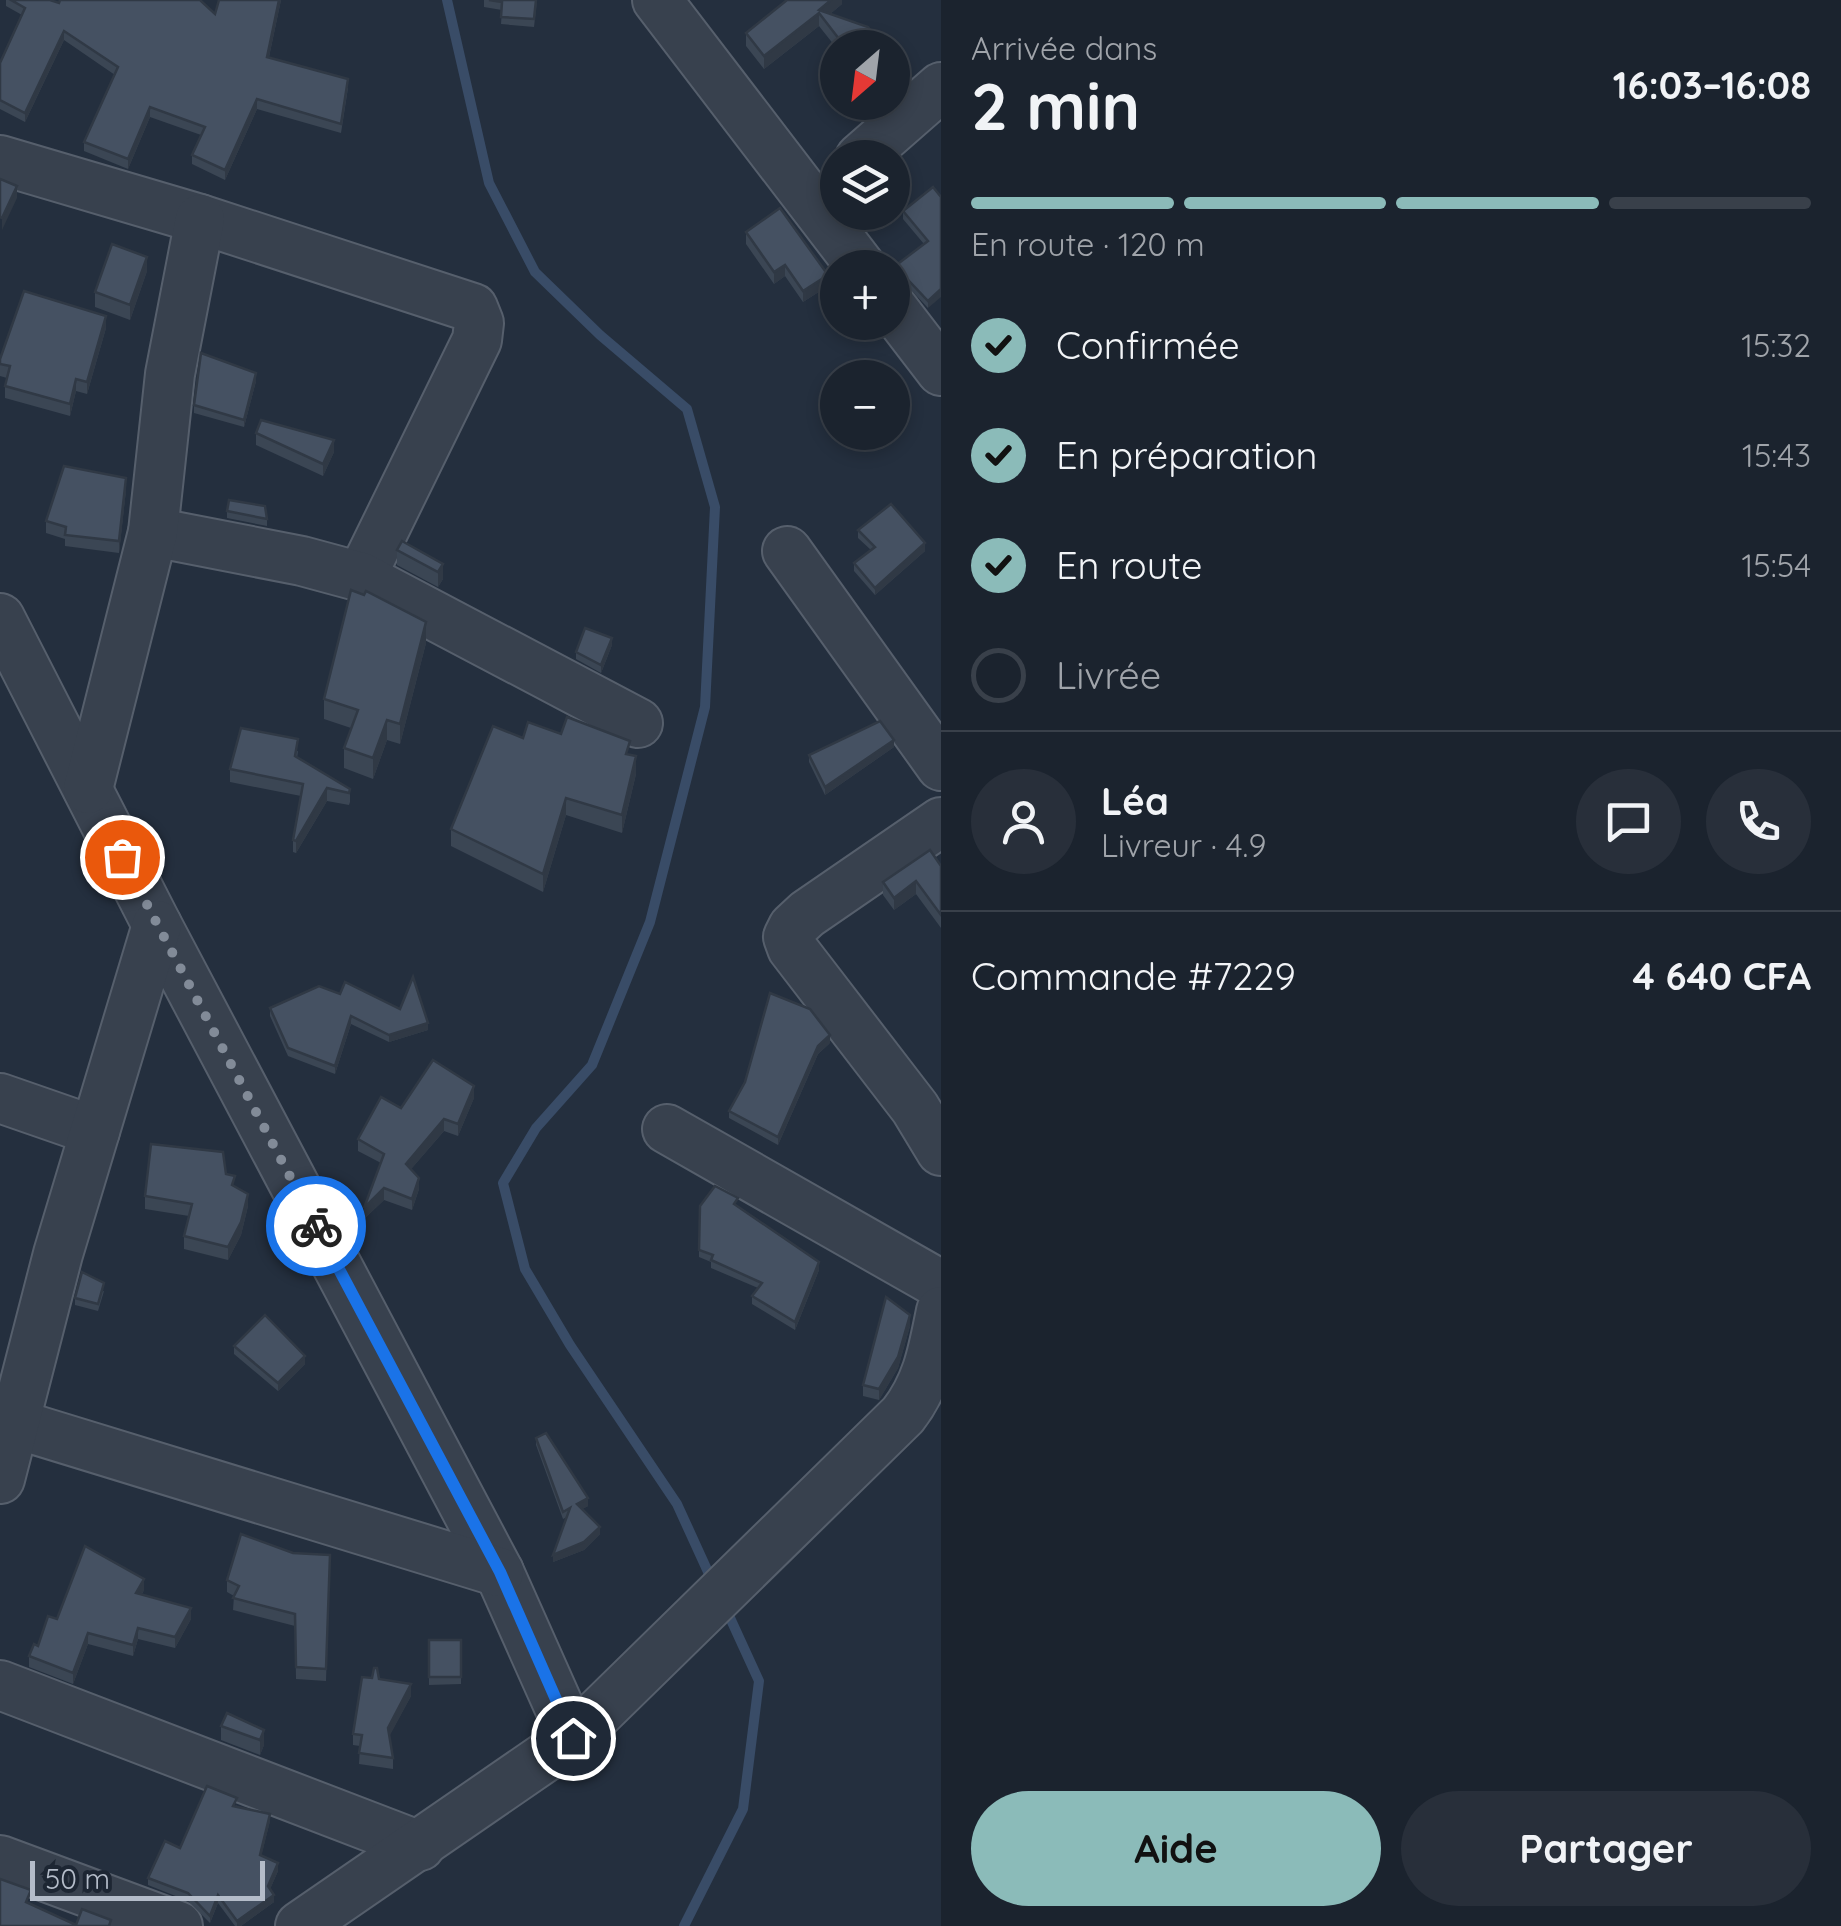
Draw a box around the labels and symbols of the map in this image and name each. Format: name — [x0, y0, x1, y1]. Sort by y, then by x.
north arrow — [820, 30, 910, 120]
pin — [80, 815, 165, 900]
courier — [266, 1176, 366, 1276]
pin — [531, 1696, 616, 1781]
scale bar — [30, 1856, 265, 1900]

